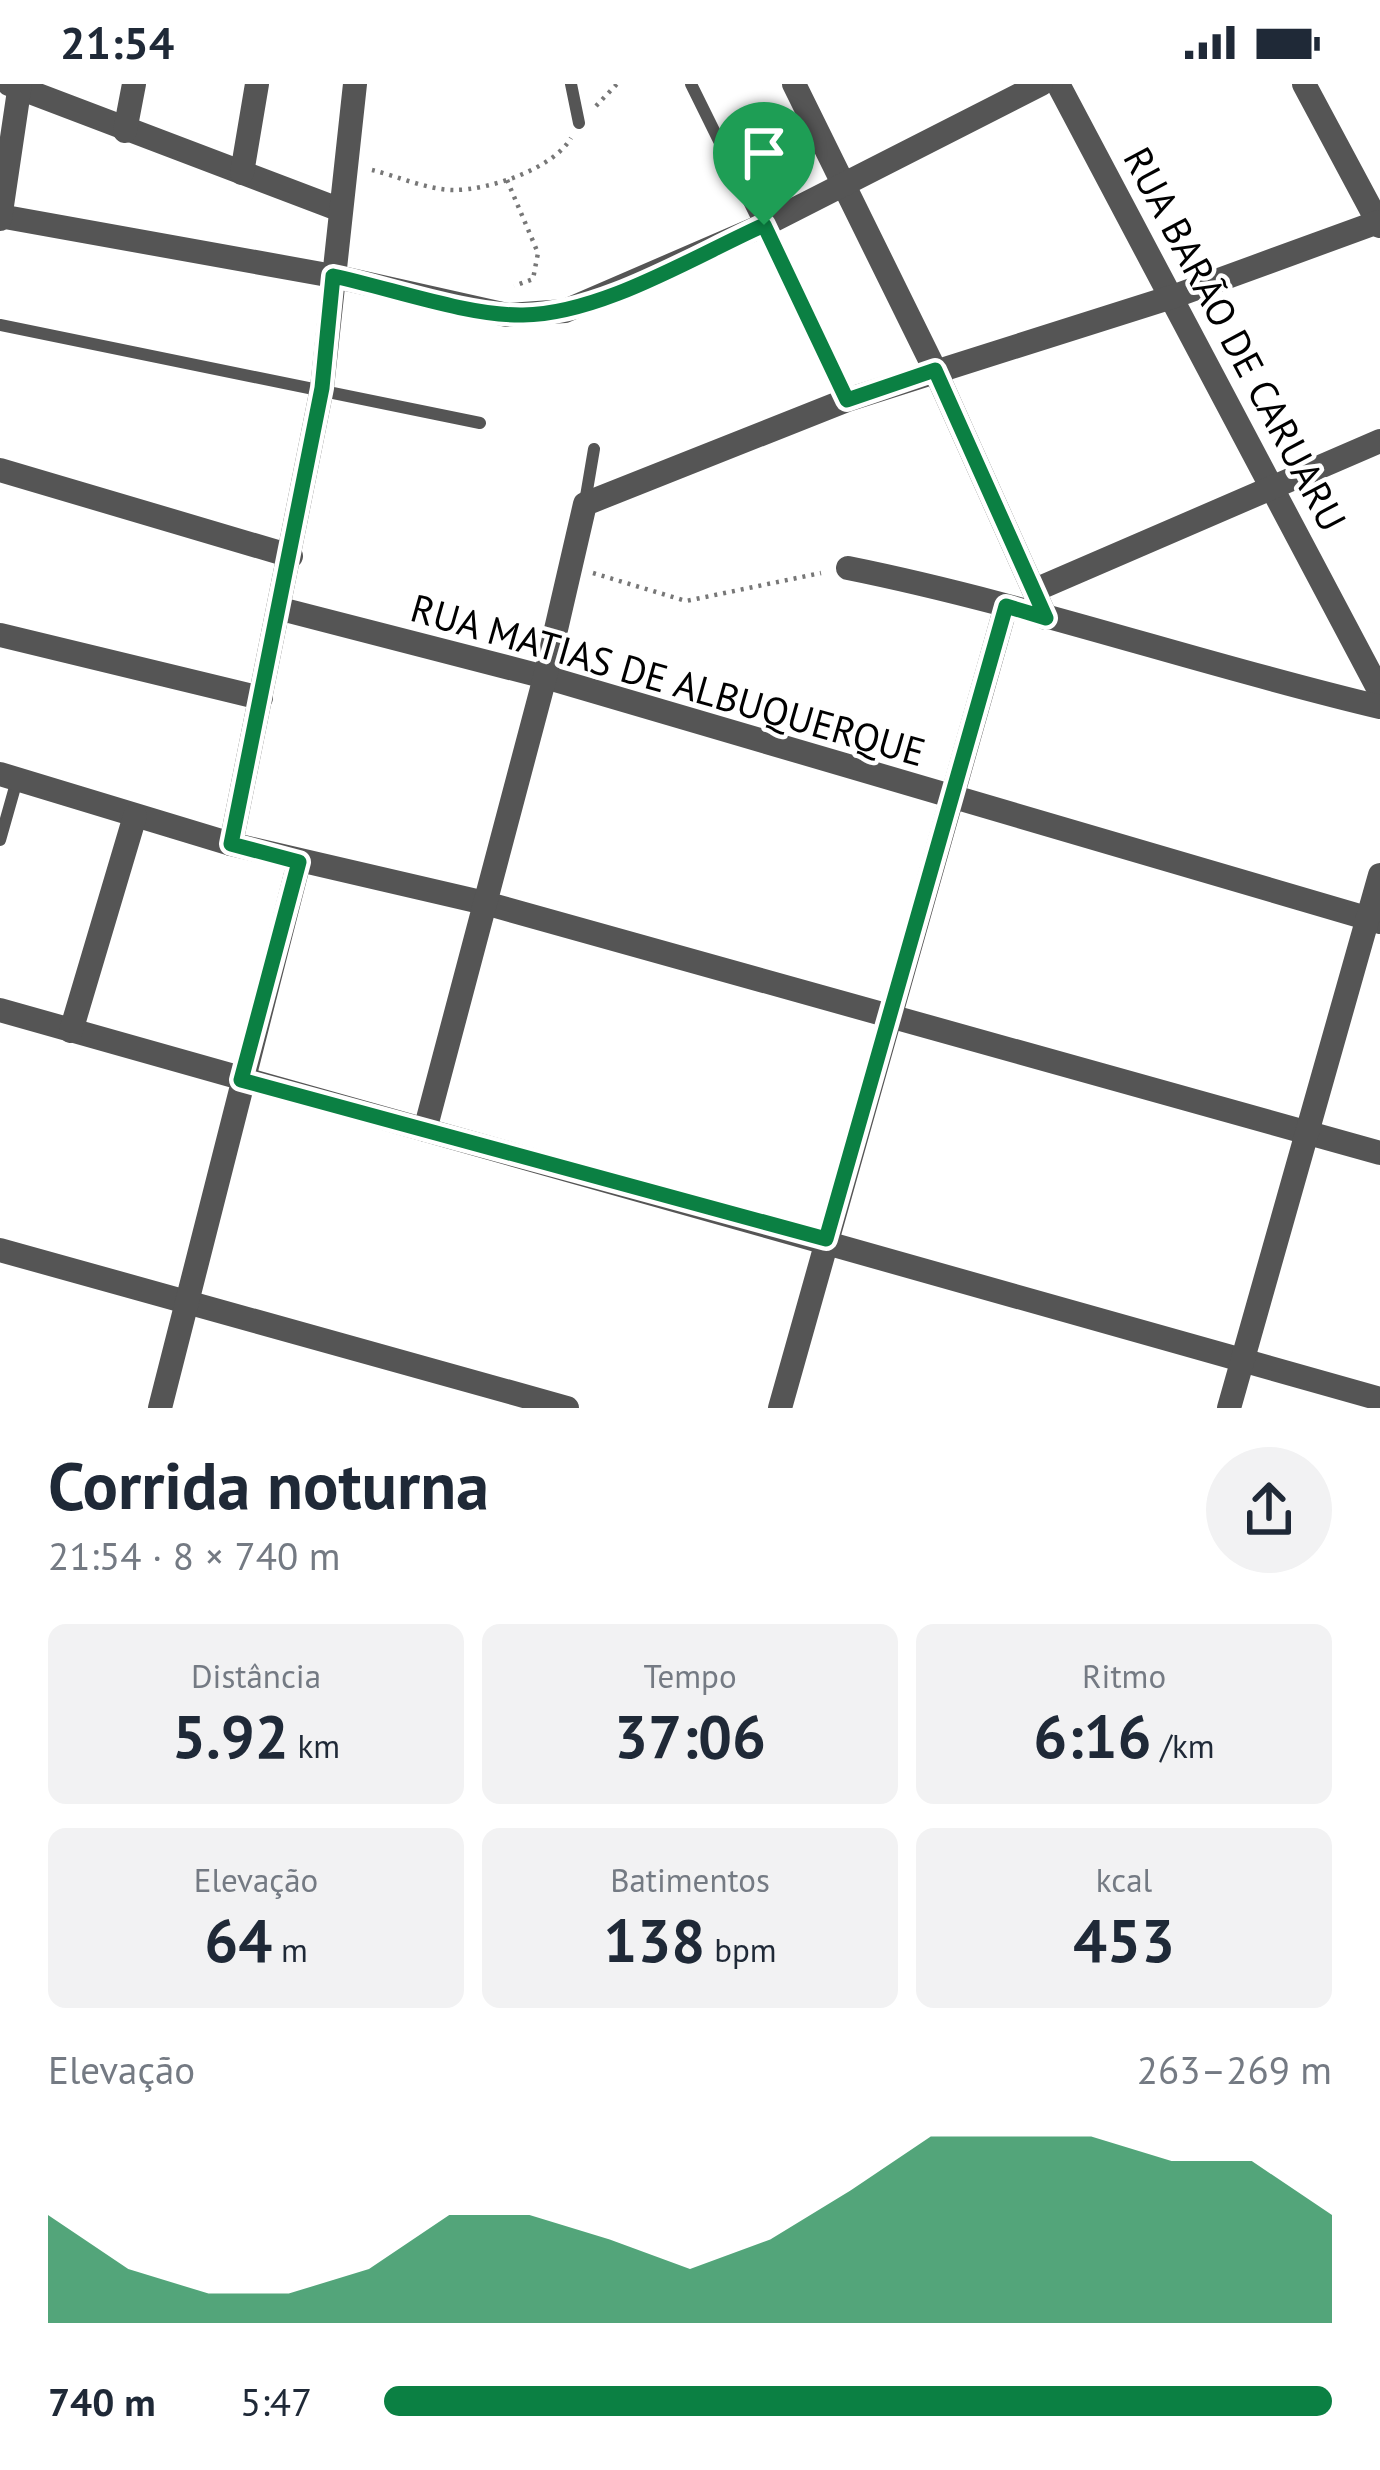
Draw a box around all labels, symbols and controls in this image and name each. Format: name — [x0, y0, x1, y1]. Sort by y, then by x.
text: 21:54 — [60, 13, 174, 71]
pin — [713, 102, 815, 225]
icon: arrive — [731, 120, 797, 186]
street label: RUA BARÃO DE CARUARU — [1112, 138, 1358, 540]
street label: RUA MATIAS DE ALBUQUERQUE — [405, 582, 931, 777]
text: Corrida noturna — [48, 1442, 489, 1527]
button: share — [1206, 1447, 1332, 1573]
text: 21:54 · 8 × 740 m — [48, 1530, 340, 1581]
text: Distância — [191, 1654, 321, 1697]
text: Tempo — [643, 1654, 737, 1697]
text: Ritmo — [1082, 1654, 1166, 1697]
text: 5.92 — [172, 1697, 289, 1775]
text: 37:06 — [614, 1697, 766, 1775]
text: 6:16 — [1033, 1697, 1152, 1775]
text: km — [289, 1724, 340, 1767]
text: /km — [1152, 1724, 1215, 1767]
text: Elevação — [194, 1858, 318, 1901]
text: Batimentos — [610, 1858, 770, 1901]
text: kcal — [1096, 1858, 1152, 1901]
text: 64 — [204, 1901, 272, 1979]
text: 138 — [603, 1901, 705, 1979]
text: 453 — [1073, 1901, 1175, 1979]
text: m — [272, 1928, 308, 1971]
text: bpm — [705, 1928, 777, 1971]
text: Elevação — [48, 2044, 195, 2095]
text: 263–269 m — [1137, 2044, 1332, 2095]
text: 740 m — [48, 2376, 156, 2427]
text: 5:47 — [240, 2376, 312, 2427]

